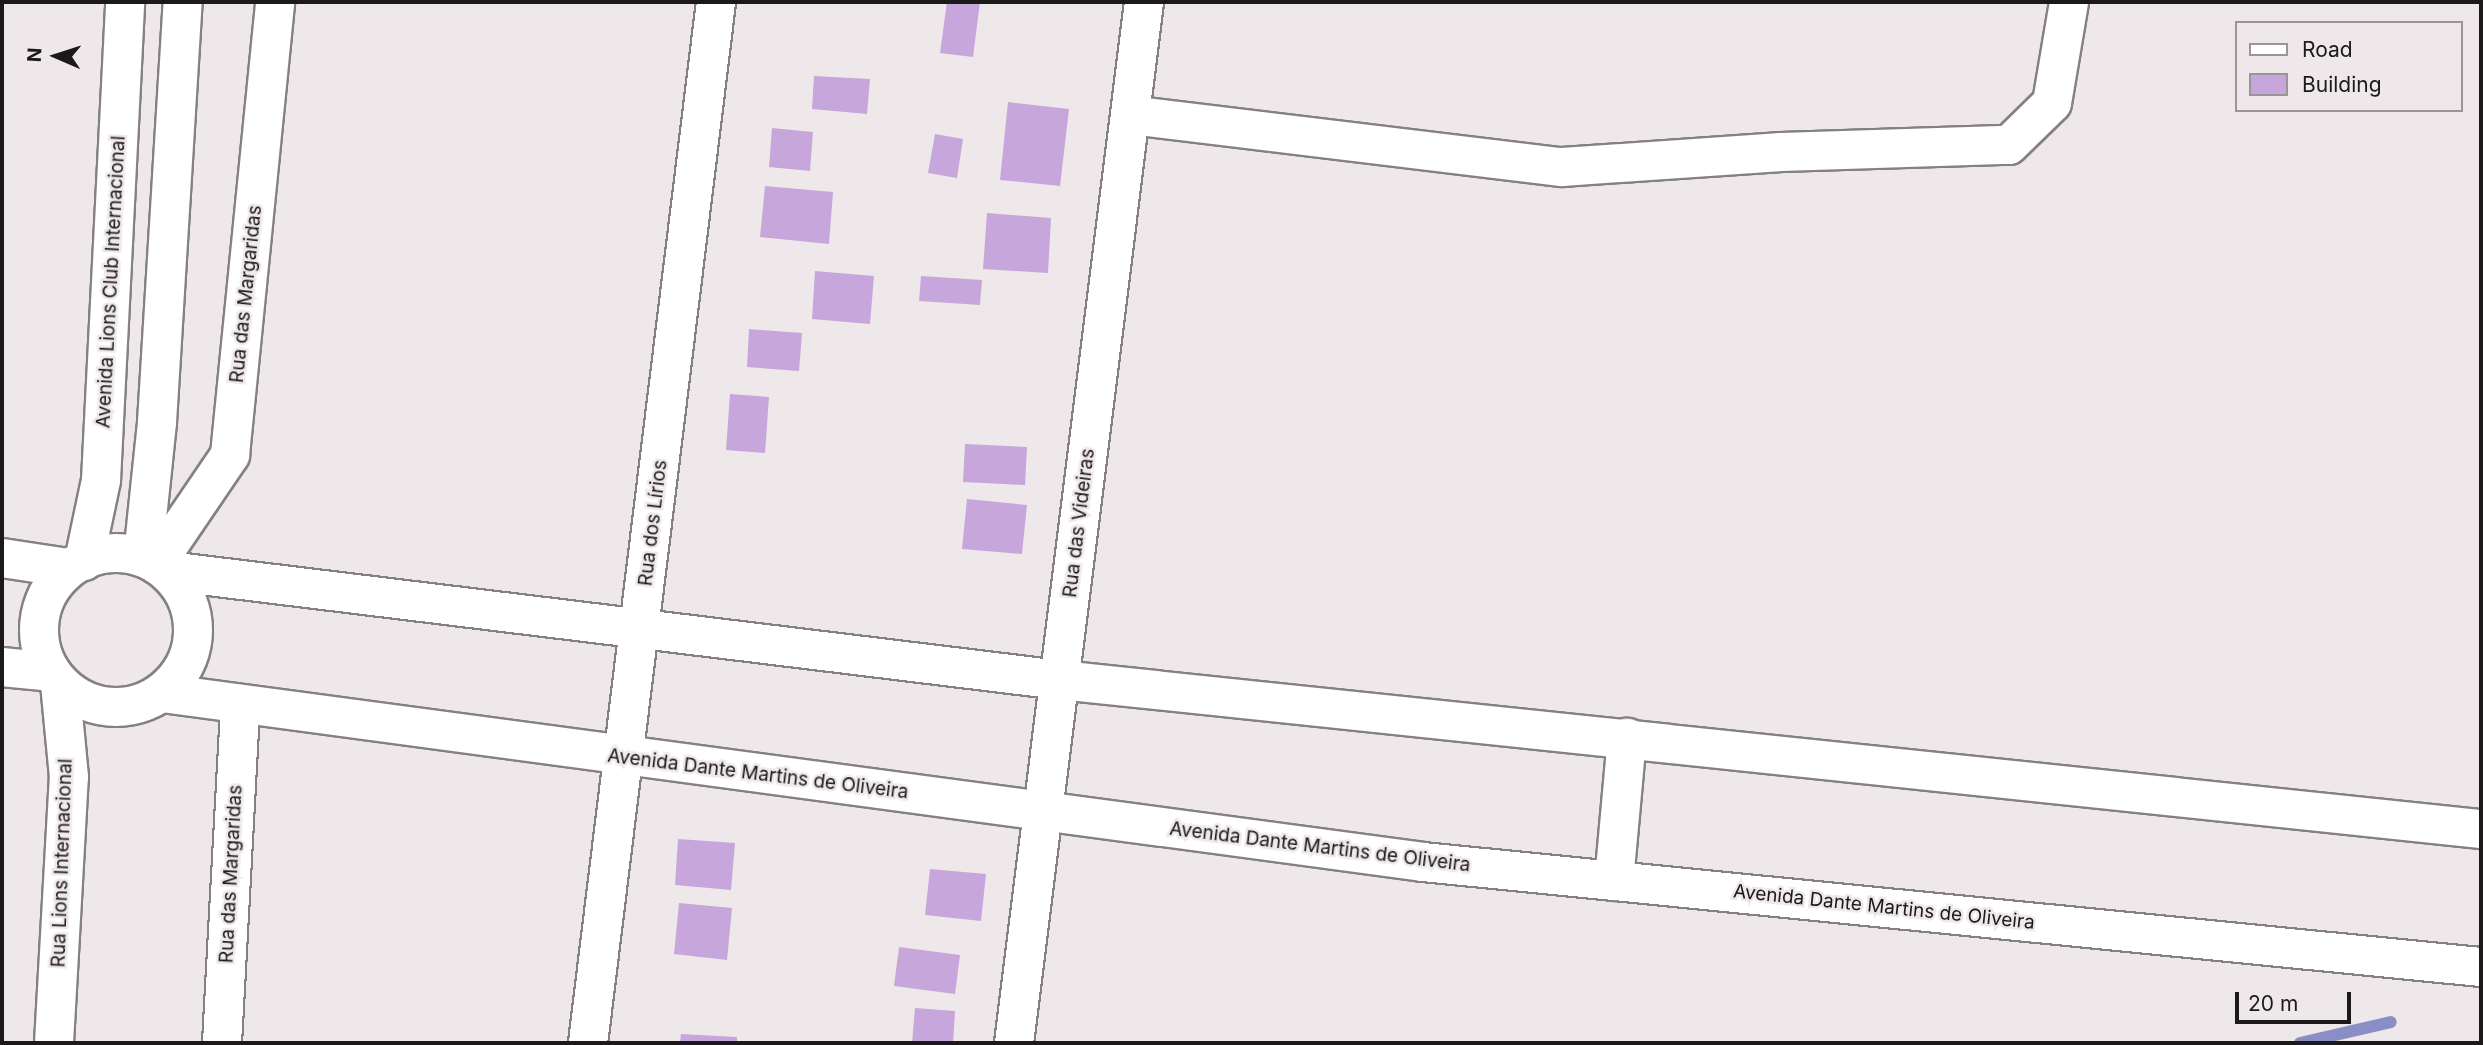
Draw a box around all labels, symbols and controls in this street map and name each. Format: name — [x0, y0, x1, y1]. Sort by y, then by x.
north arrow — [21, 21, 91, 91]
legend — [2234, 21, 2462, 112]
text: Road — [2302, 37, 2353, 62]
text: N — [23, 47, 46, 63]
text: Building — [2302, 72, 2382, 97]
street label: Avenida Lions Club Internacional — [92, 135, 130, 429]
street label: Rua das Margaridas — [225, 204, 267, 384]
street label: Rua das Videiras — [1059, 447, 1099, 599]
street label: Rua dos Lírios — [634, 459, 672, 587]
street label: Avenida Dante Martins de Oliveira — [606, 744, 910, 804]
street label: Rua Lions Internacional — [47, 758, 77, 968]
street label: Rua das Margaridas — [215, 784, 247, 964]
street label: Avenida Dante Martins de Oliveira — [1168, 817, 1472, 877]
street label: Avenida Dante Martins de Oliveira — [1732, 880, 2036, 934]
scale bar — [2238, 978, 2354, 1022]
text: 20 m — [2248, 991, 2298, 1016]

